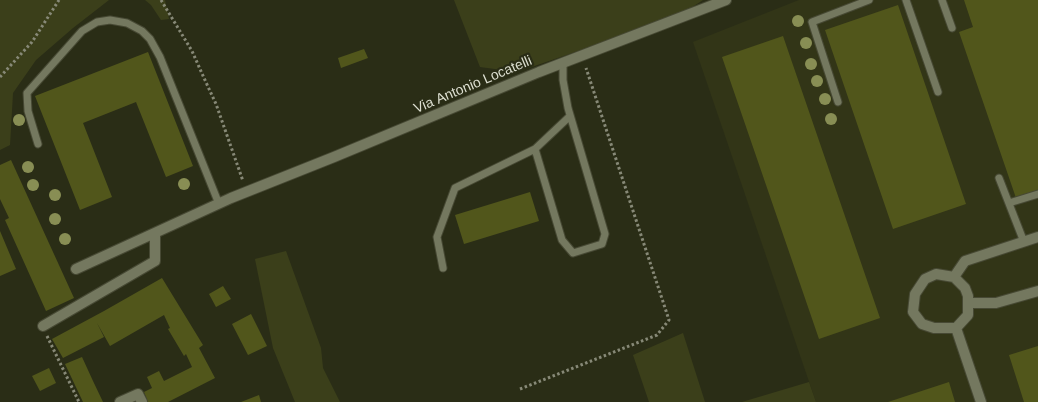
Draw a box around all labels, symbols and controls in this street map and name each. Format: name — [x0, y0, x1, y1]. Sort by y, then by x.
street label: Via Antonio Locatelli — [411, 53, 535, 117]

